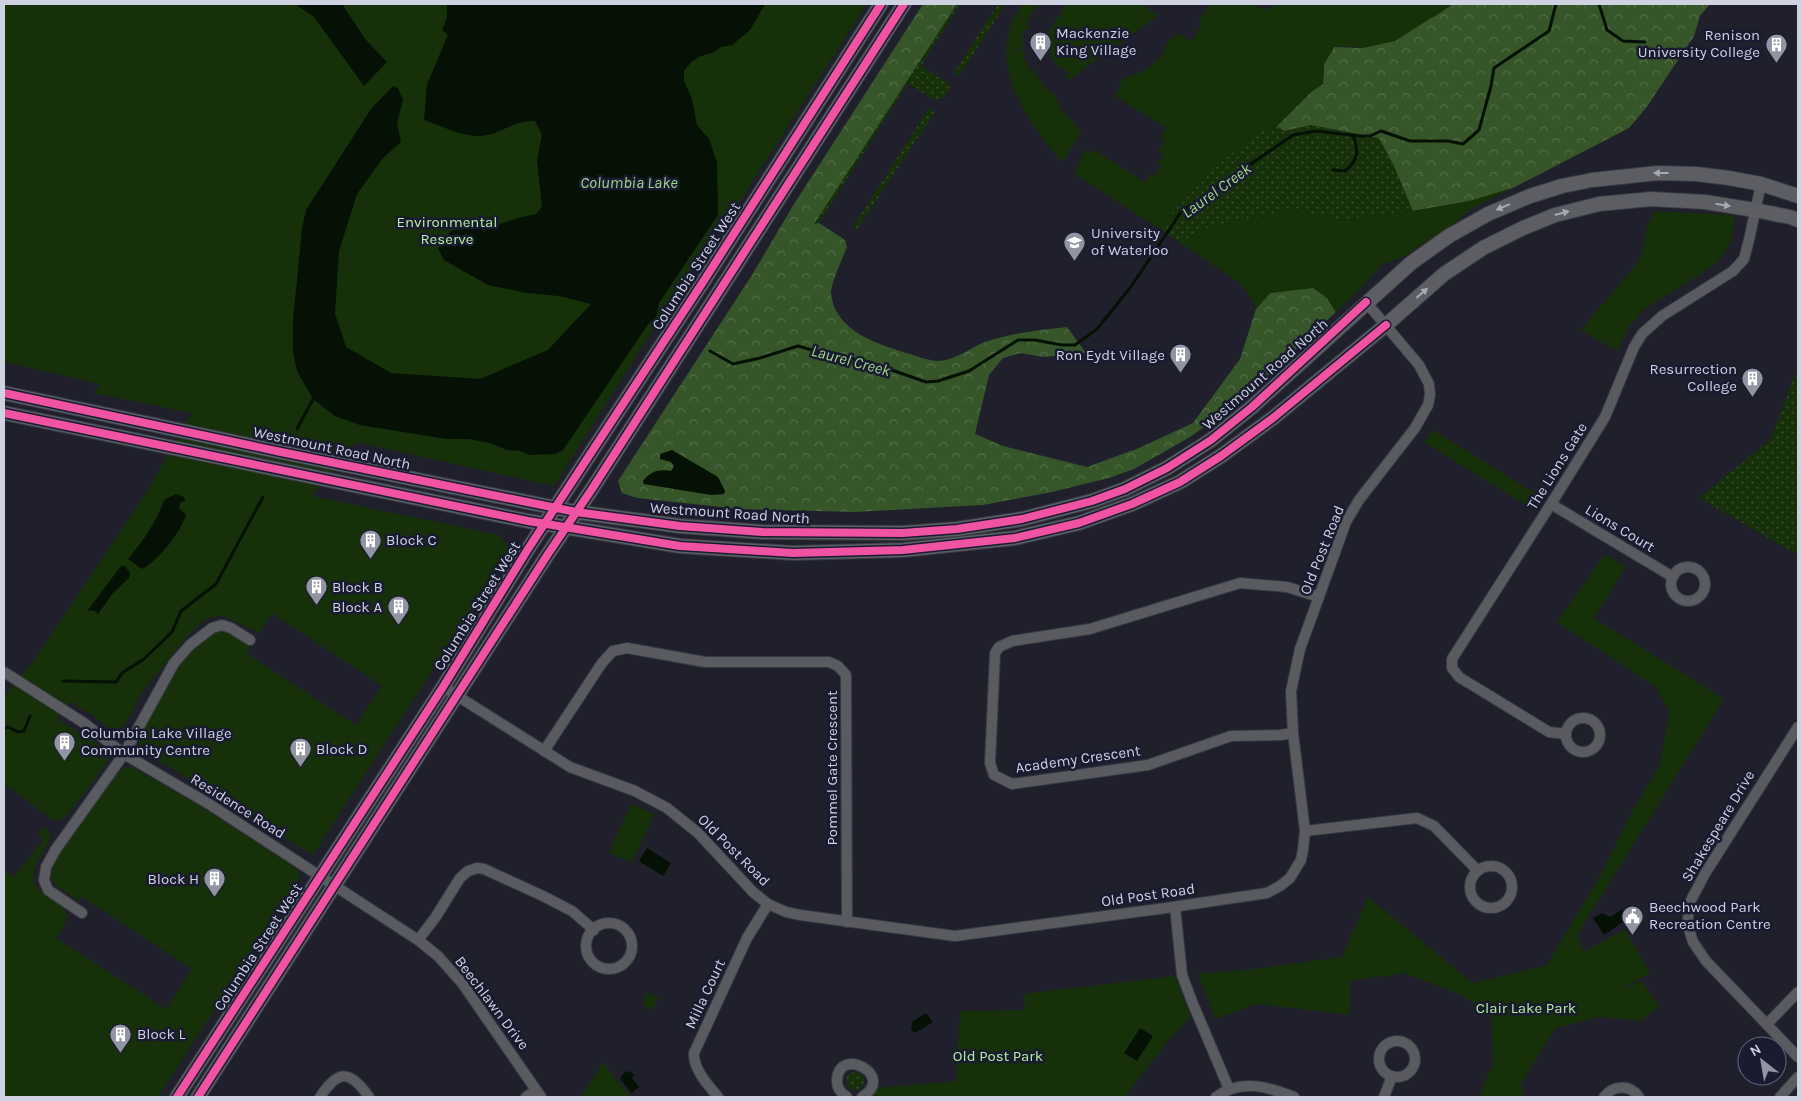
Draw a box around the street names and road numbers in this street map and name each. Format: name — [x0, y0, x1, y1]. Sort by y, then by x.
street label: Columbia Street West — [648, 198, 744, 333]
street label: Westmount Road North — [1199, 315, 1331, 433]
street label: The Lions Gate — [1523, 419, 1591, 513]
street label: Westmount Road North — [252, 423, 412, 473]
street label: Westmount Road North — [649, 498, 811, 528]
street label: Lions Court — [1582, 500, 1658, 556]
street label: Old Post Road — [1296, 503, 1348, 597]
street label: Columbia Street West — [430, 538, 524, 674]
street label: Pommel Gate Crescent — [823, 690, 841, 846]
street label: Academy Crescent — [1014, 741, 1142, 777]
street label: Shakespeare Drive — [1678, 767, 1758, 885]
street label: Residence Road — [187, 770, 289, 842]
street label: Old Post Road — [694, 810, 774, 890]
street label: Columbia Street West — [210, 879, 306, 1014]
street label: Old Post Road — [1100, 880, 1196, 910]
street label: Beechlawn Drive — [451, 953, 533, 1053]
street label: Milla Court — [681, 956, 729, 1032]

